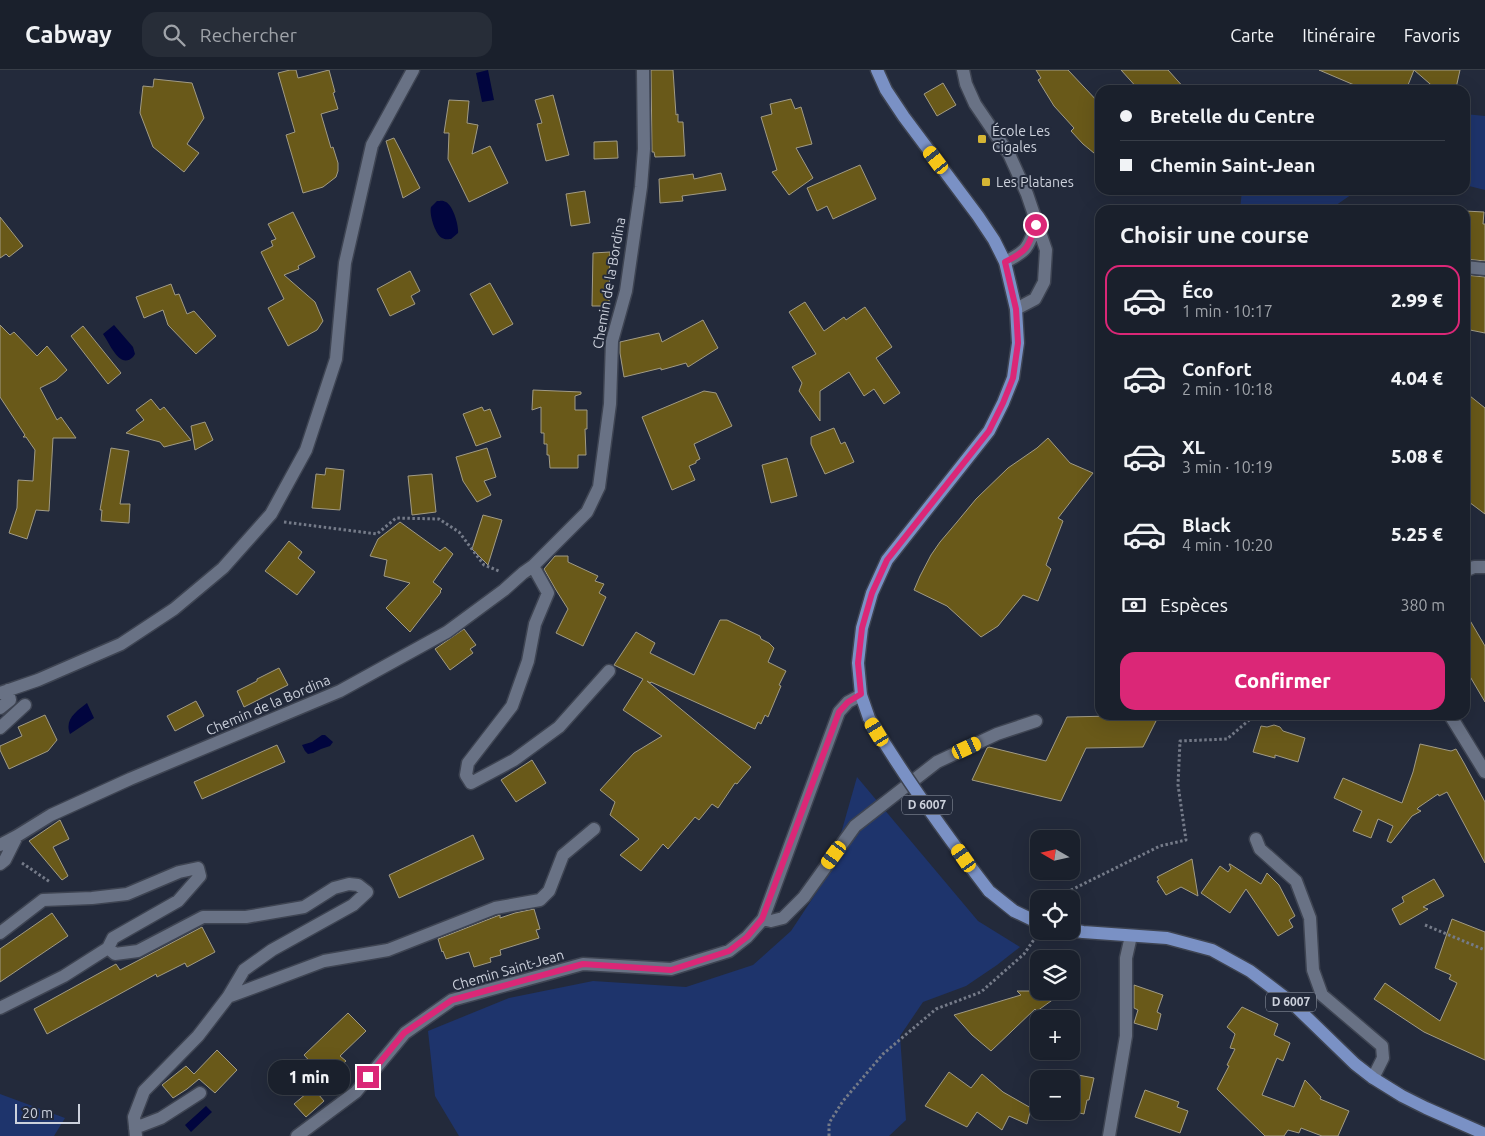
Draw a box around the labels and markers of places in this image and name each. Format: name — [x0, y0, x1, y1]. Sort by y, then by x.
place label: École Les Cigales — [992, 122, 1050, 155]
marker: École Les Cigales — [976, 133, 988, 145]
place label: Les Platanes — [996, 174, 1074, 190]
marker: Les Platanes — [980, 176, 992, 188]

